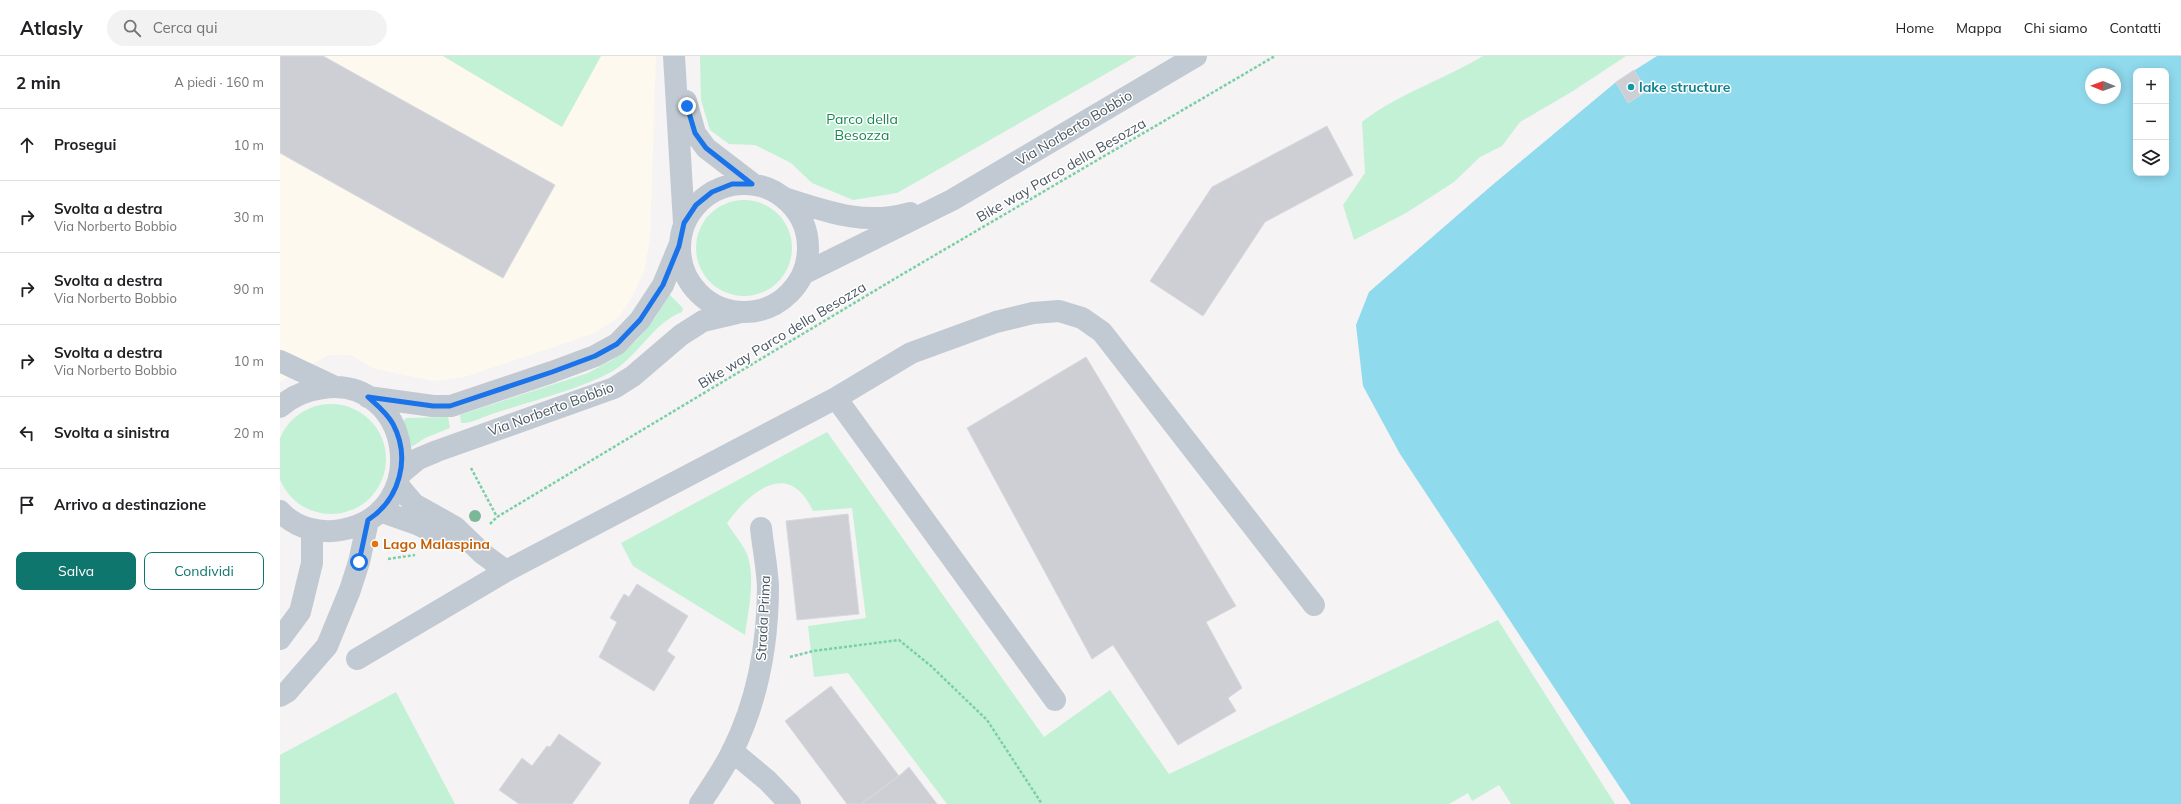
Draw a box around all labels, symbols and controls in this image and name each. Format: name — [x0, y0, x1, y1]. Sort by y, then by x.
search box — [107, 10, 387, 46]
text: Atlasly — [20, 16, 83, 40]
icon: search — [121, 17, 143, 39]
text: Cerca qui — [153, 18, 217, 37]
text: Home — [1895, 19, 1934, 37]
text: Mappa — [1956, 19, 2002, 37]
text: Chi siamo — [2024, 19, 2087, 37]
text: Contatti — [2109, 19, 2161, 37]
north arrow — [2085, 68, 2121, 104]
map controls — [2133, 68, 2169, 176]
button: + — [2133, 68, 2169, 104]
text: 2 min — [16, 72, 61, 93]
text: A piedi · 160 m — [174, 74, 264, 90]
place label: lake structure — [1639, 78, 1731, 96]
marker: lake structure — [1626, 82, 1636, 92]
street label: Via Norberto Bobbio — [1013, 86, 1135, 170]
route end — [678, 97, 696, 115]
button: − — [2133, 104, 2169, 140]
park label: Parco della Besozza — [826, 110, 898, 144]
street label: Bike way Parco della Besozza — [973, 114, 1149, 226]
icon: ahead — [16, 134, 38, 156]
text: Prosegui — [54, 135, 116, 154]
text: 10 m — [234, 137, 264, 153]
button: layers — [2133, 140, 2169, 176]
text: Svolta a destra — [54, 199, 163, 218]
icon: right — [16, 206, 38, 228]
text: 30 m — [234, 209, 264, 225]
text: Via Norberto Bobbio — [54, 218, 177, 234]
text: Svolta a destra — [54, 271, 163, 290]
icon: right — [16, 278, 38, 300]
street label: Bike way Parco della Besozza — [695, 278, 869, 392]
text: 90 m — [234, 281, 264, 297]
text: Via Norberto Bobbio — [54, 290, 177, 306]
text: Svolta a destra — [54, 343, 163, 362]
icon: right — [16, 350, 38, 372]
text: 10 m — [234, 353, 264, 369]
text: Via Norberto Bobbio — [54, 362, 177, 378]
street label: Via Norberto Bobbio — [486, 378, 616, 440]
icon: left — [16, 422, 38, 444]
text: Svolta a sinistra — [54, 423, 170, 442]
text: 20 m — [234, 425, 264, 441]
icon: arrive — [16, 494, 38, 516]
text: Arrivo a destinazione — [54, 495, 206, 514]
place label: Lago Malaspina — [383, 535, 490, 553]
marker: Lago Malaspina — [370, 539, 380, 549]
button: Salva — [16, 552, 136, 590]
button: Condividi — [144, 552, 264, 590]
route start — [350, 553, 368, 571]
street label: Strada Prima — [752, 575, 774, 661]

